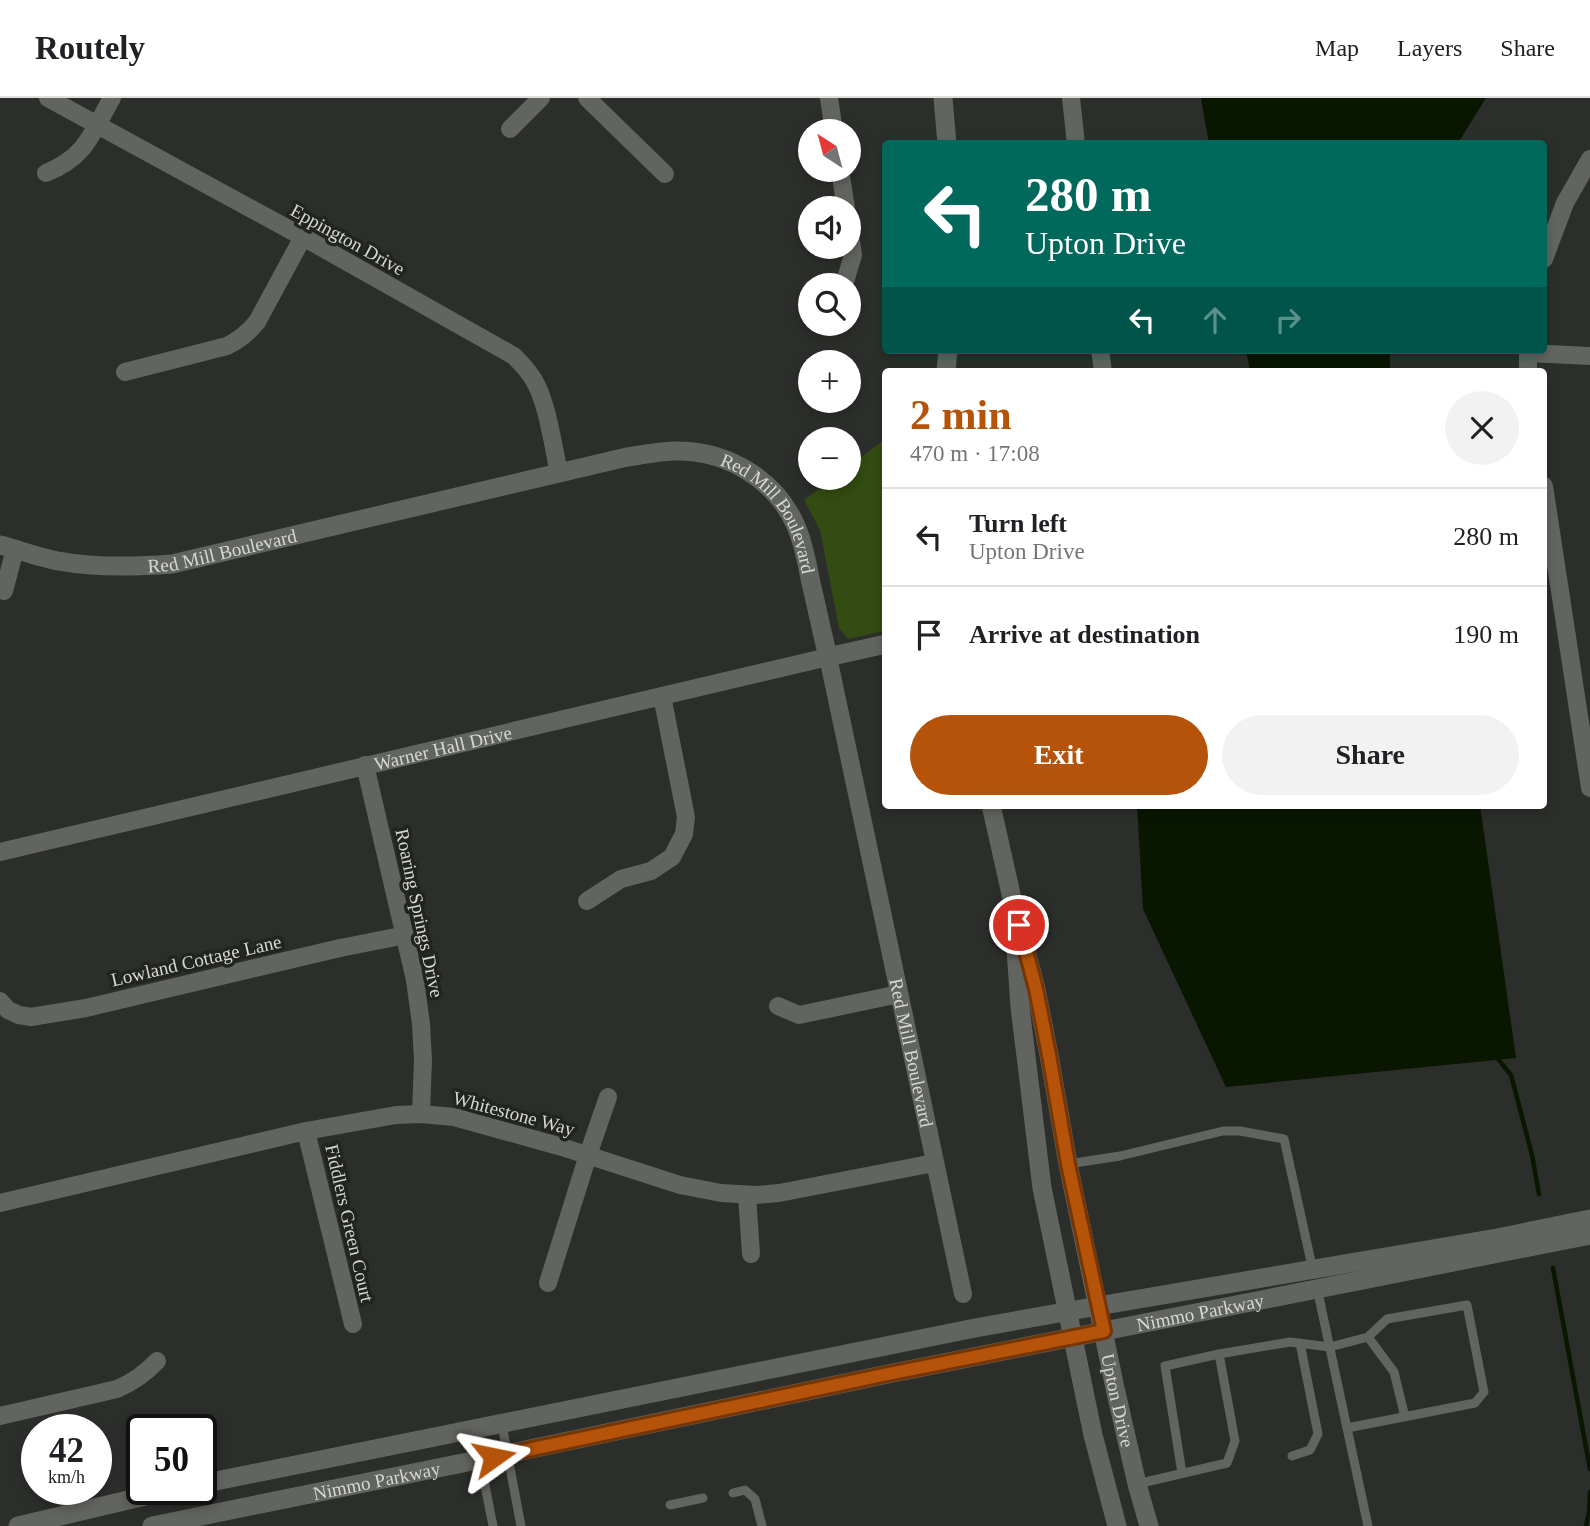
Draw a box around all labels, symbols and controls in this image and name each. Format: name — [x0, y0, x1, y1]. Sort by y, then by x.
text: Routely — [35, 30, 145, 66]
text: Map — [1315, 35, 1359, 61]
text: Layers — [1397, 35, 1462, 61]
text: Share — [1500, 35, 1555, 61]
north arrow — [798, 119, 861, 182]
map controls — [798, 119, 861, 490]
text: 280 m — [1025, 167, 1152, 222]
icon: left — [910, 168, 1001, 259]
button: sound — [798, 196, 861, 259]
street label: Eppington Drive — [287, 199, 408, 279]
text: Upton Drive — [1025, 225, 1186, 261]
button: search — [798, 273, 861, 336]
icon: left — [1123, 301, 1161, 339]
icon: ahead — [1196, 301, 1234, 339]
icon: right — [1269, 301, 1307, 339]
button: + — [798, 350, 861, 413]
button: close — [1445, 391, 1519, 465]
text: 2 min — [910, 392, 1012, 438]
button: − — [798, 427, 861, 490]
text: 470 m · 17:08 — [910, 441, 1040, 466]
street label: Red Mill Boulevard — [718, 449, 819, 576]
text: Turn left — [969, 509, 1067, 538]
icon: left — [910, 518, 948, 556]
text: 280 m — [1453, 522, 1519, 551]
street label: Red Mill Boulevard — [147, 525, 299, 577]
text: Upton Drive — [969, 539, 1085, 564]
icon: arrive — [910, 616, 948, 654]
text: Arrive at destination — [969, 620, 1200, 649]
text: 190 m — [1453, 620, 1519, 649]
button: Exit — [910, 715, 1208, 795]
button: Share — [1222, 715, 1519, 795]
street label: Warner Hall Drive — [372, 722, 514, 775]
street label: Roaring Springs Drive — [391, 827, 448, 999]
pin — [989, 895, 1049, 955]
icon: arrive — [1000, 906, 1038, 944]
street label: Lowland Cottage Lane — [109, 931, 283, 990]
street label: Red Mill Boulevard — [885, 976, 937, 1130]
street label: Whitestone Way — [451, 1087, 578, 1140]
street label: Fiddlers Green Court — [321, 1142, 378, 1305]
street label: Nimmo Parkway — [1135, 1290, 1266, 1335]
street label: Upton Drive — [1097, 1352, 1138, 1449]
speed limit sign: 50 — [126, 1414, 217, 1505]
position arrow — [457, 1420, 531, 1494]
text: 42 — [49, 1431, 84, 1470]
street label: Nimmo Parkway — [311, 1458, 442, 1504]
text: km/h — [48, 1467, 85, 1487]

